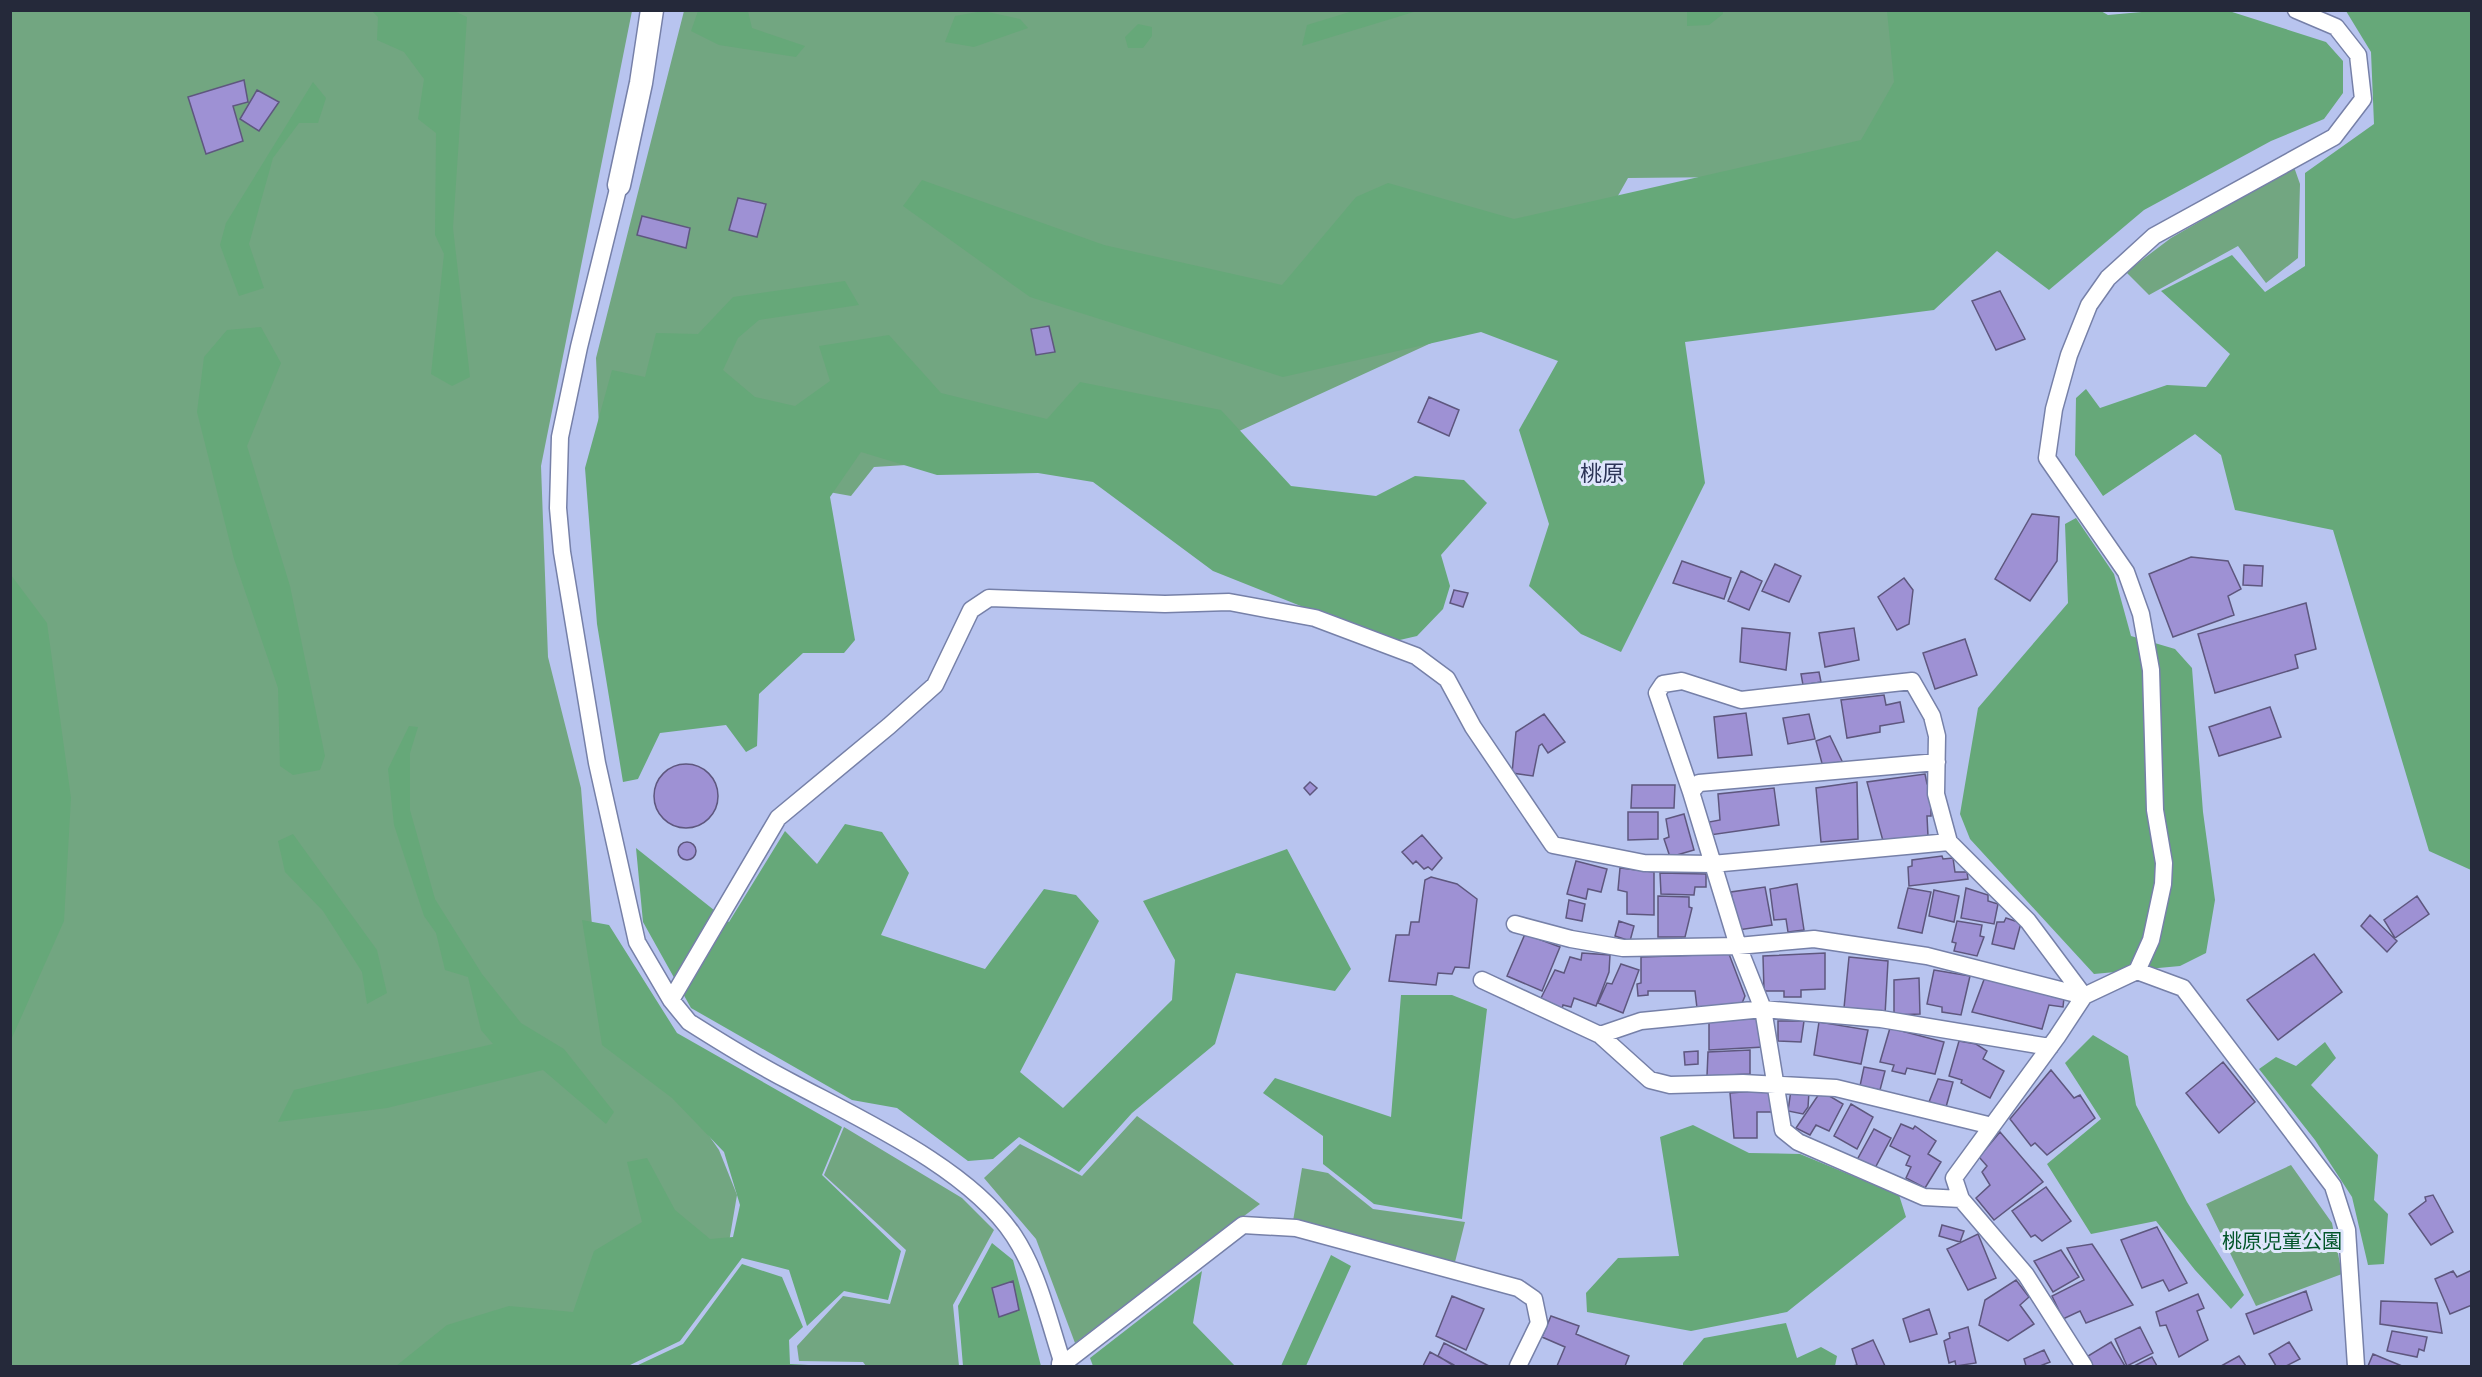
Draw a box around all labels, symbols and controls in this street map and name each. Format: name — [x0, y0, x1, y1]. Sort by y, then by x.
district label: 桃原 — [1580, 461, 1624, 487]
park label: 桃原児童公園 — [2222, 1230, 2342, 1254]

